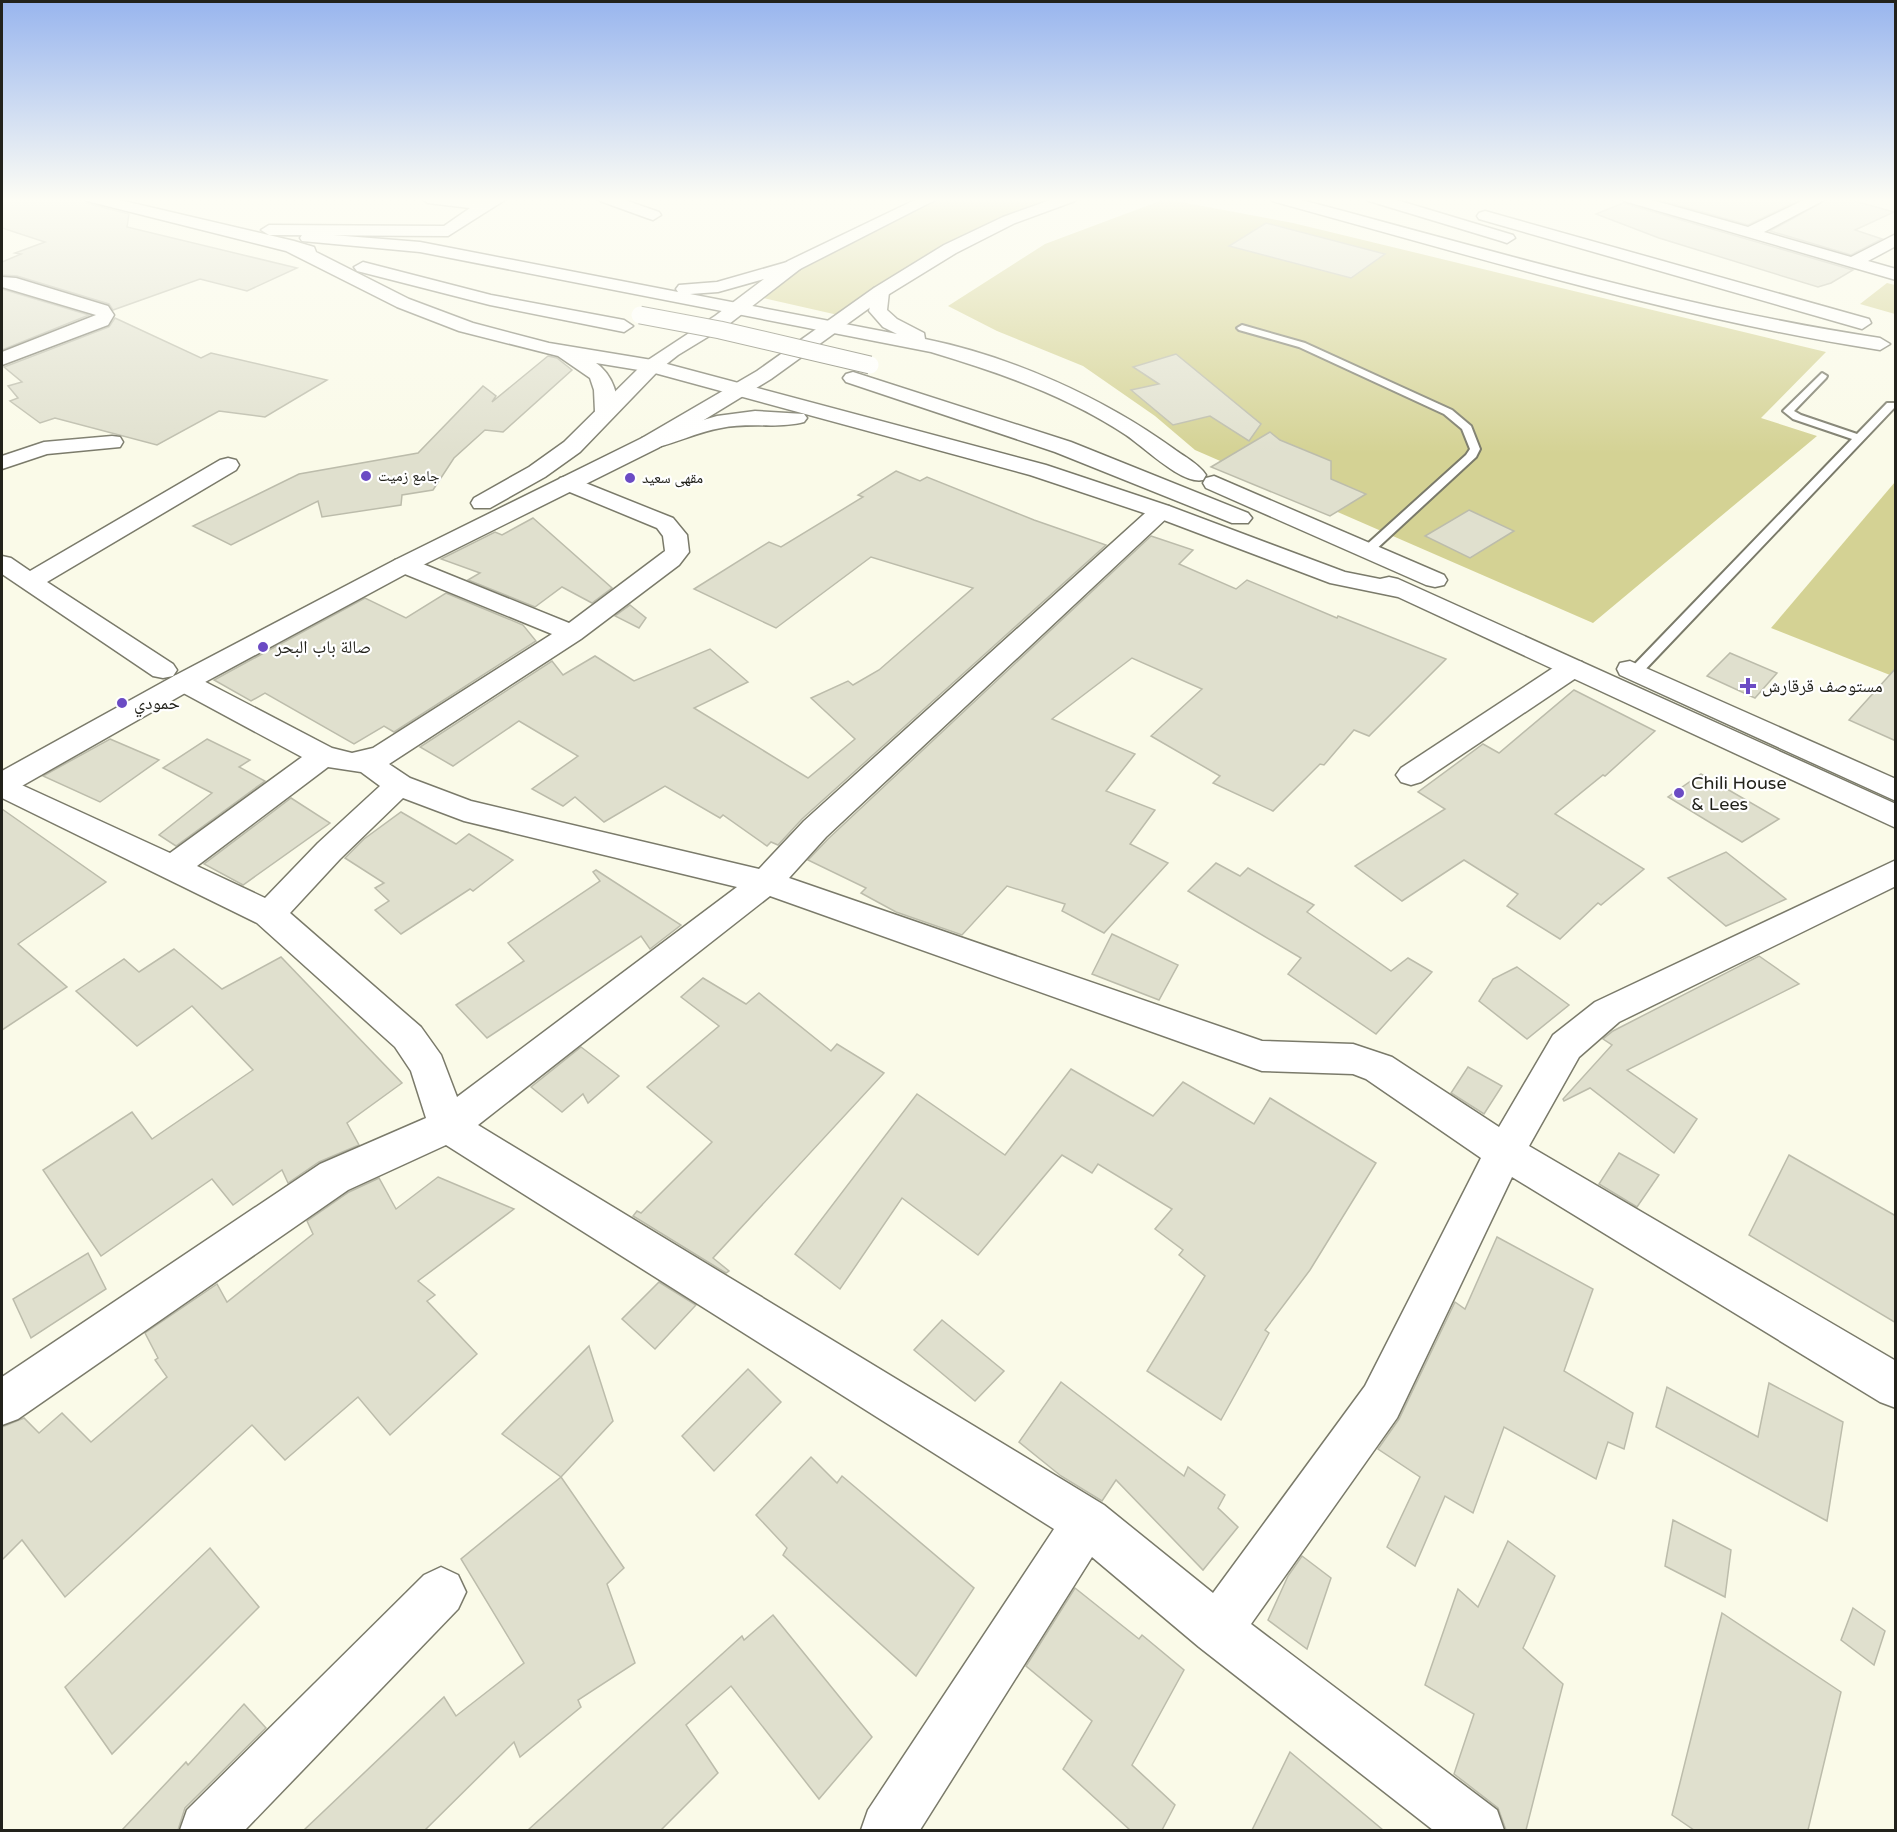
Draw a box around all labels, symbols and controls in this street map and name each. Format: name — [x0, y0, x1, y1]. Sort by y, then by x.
place label: جامع زميت — [378, 467, 440, 486]
marker: جامع زميت — [359, 469, 373, 483]
place label: مقهى سعيد — [642, 469, 703, 488]
marker: مقهى سعيد — [623, 471, 637, 485]
place label: صالة باب البحر — [274, 636, 371, 658]
marker: صالة باب البحر — [256, 640, 270, 654]
place label: مستوصف قرقارش — [1762, 675, 1883, 697]
marker: مستوصف قرقارش — [1739, 677, 1757, 695]
place label: حمودي — [134, 692, 180, 718]
marker: حمودي — [115, 696, 129, 710]
place label: Chili House & Lees — [1691, 772, 1787, 815]
marker: Chili House & Lees — [1672, 786, 1686, 800]

